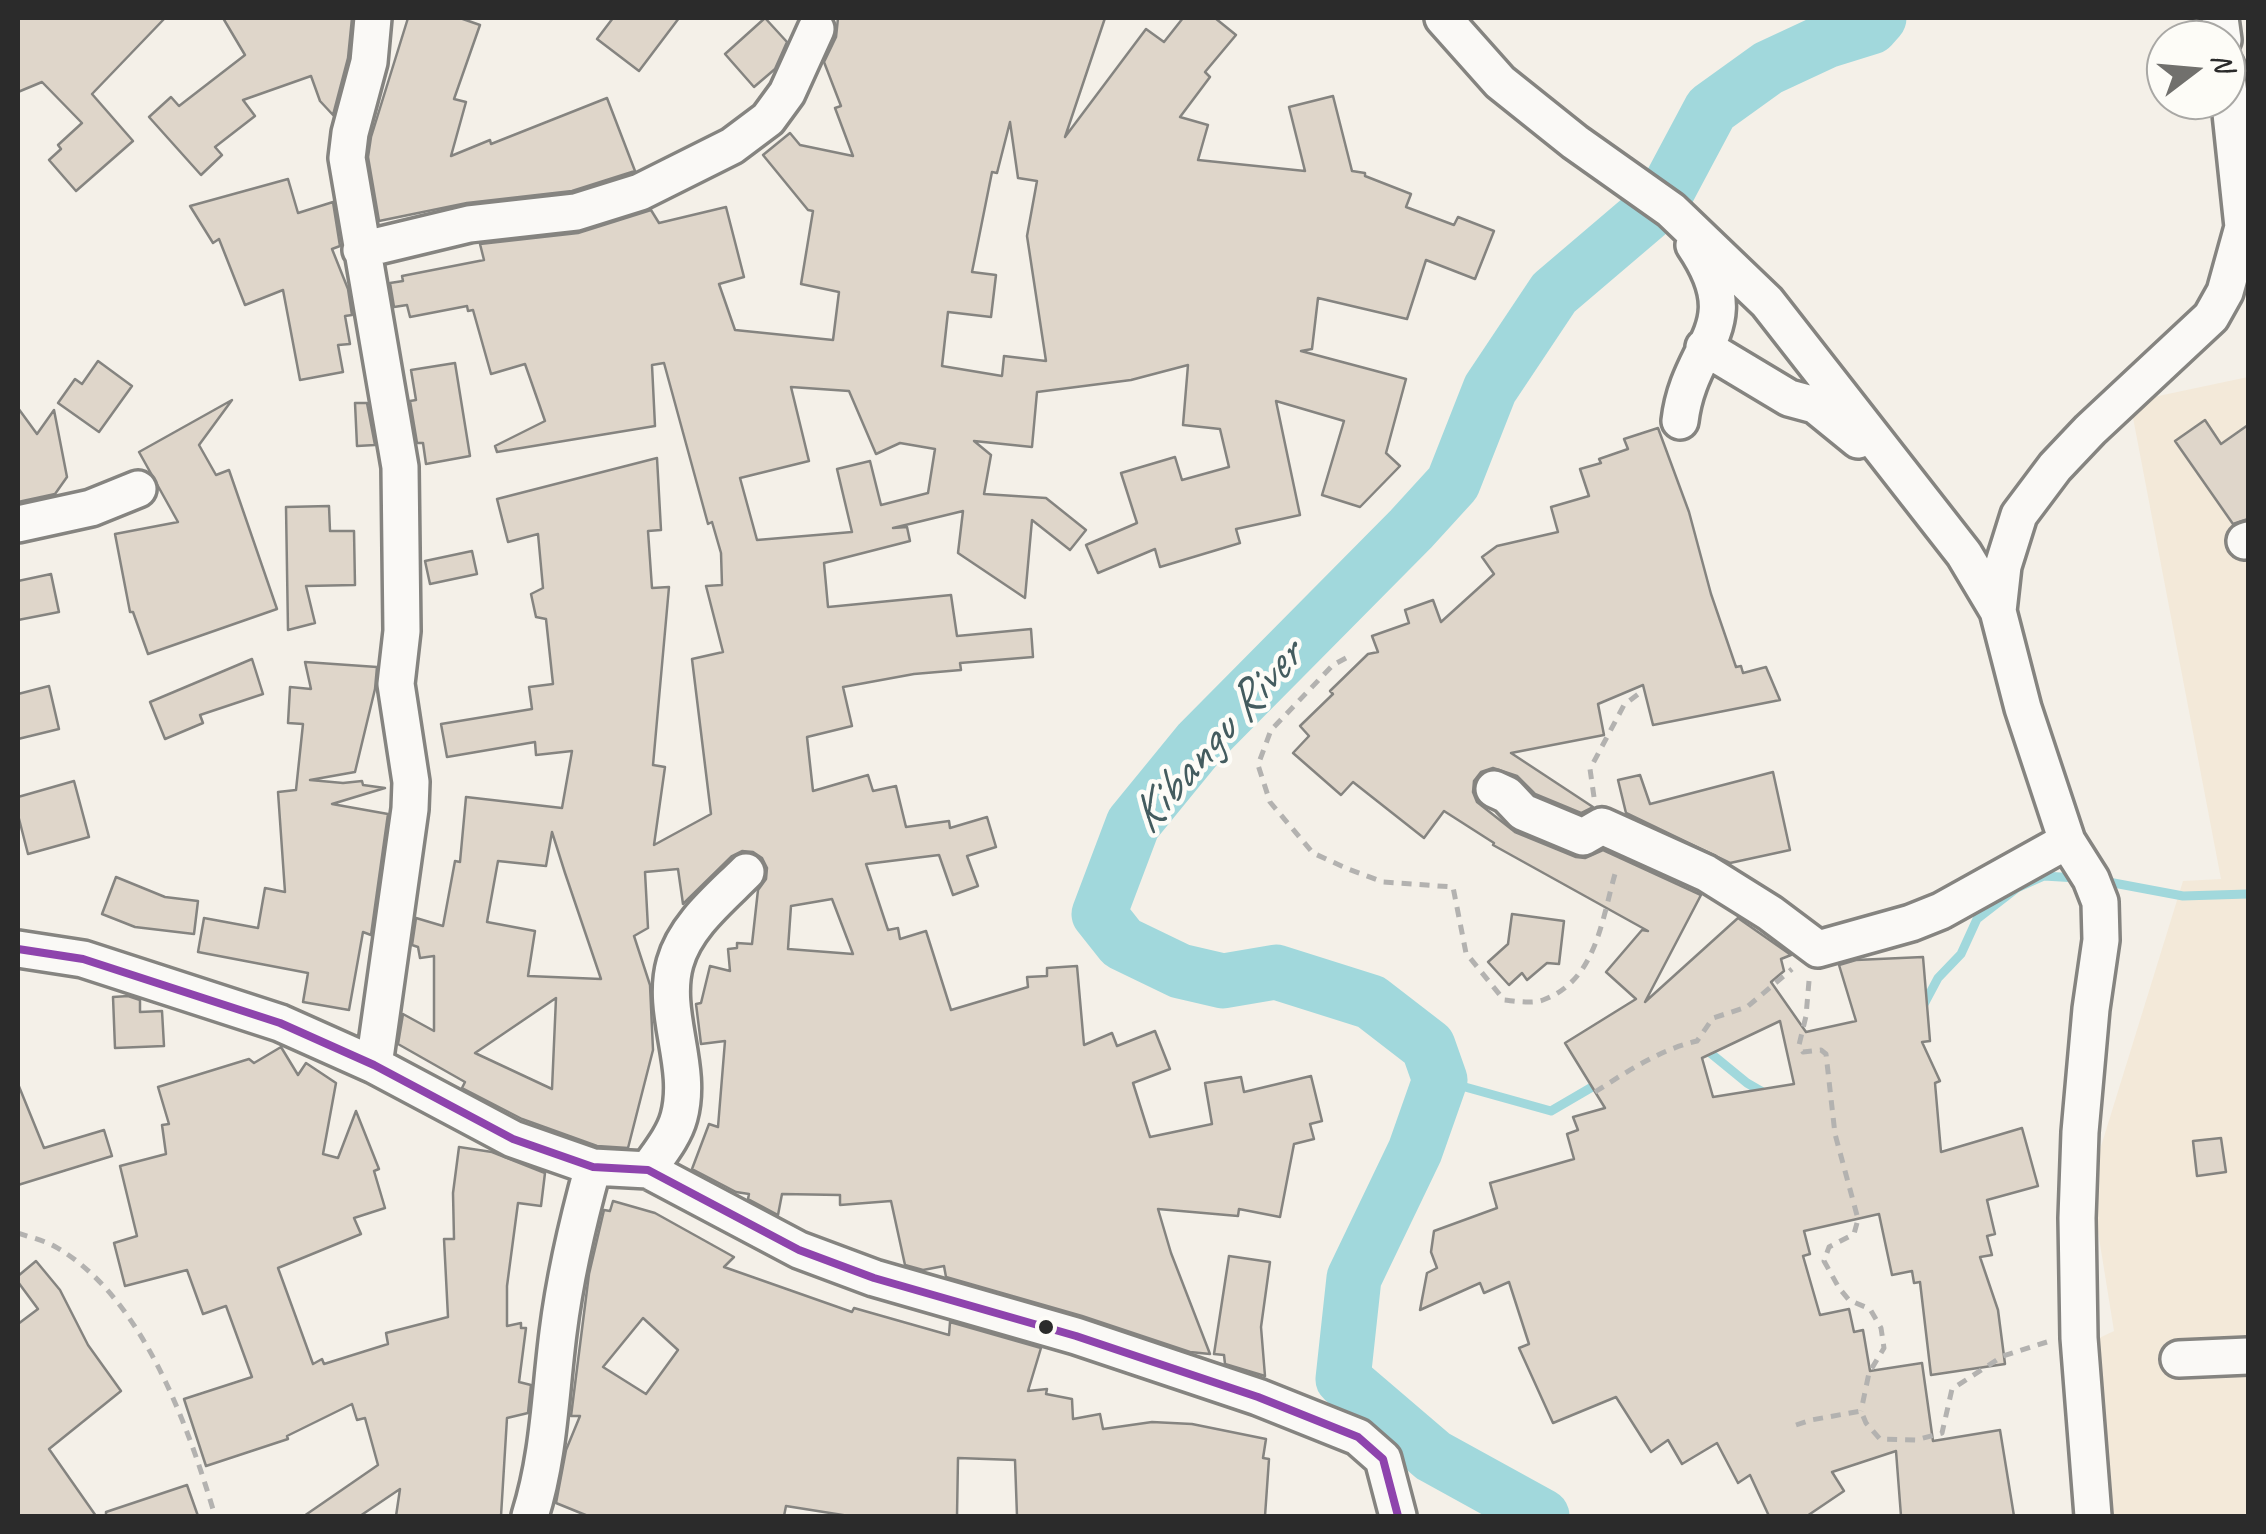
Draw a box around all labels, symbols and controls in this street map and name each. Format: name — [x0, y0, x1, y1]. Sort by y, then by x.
north arrow — [2146, 20, 2246, 120]
text: N — [2204, 49, 2243, 75]
water label: Kibangu River — [1117, 630, 1317, 846]
unlabelled marker — [1036, 1317, 1056, 1337]

